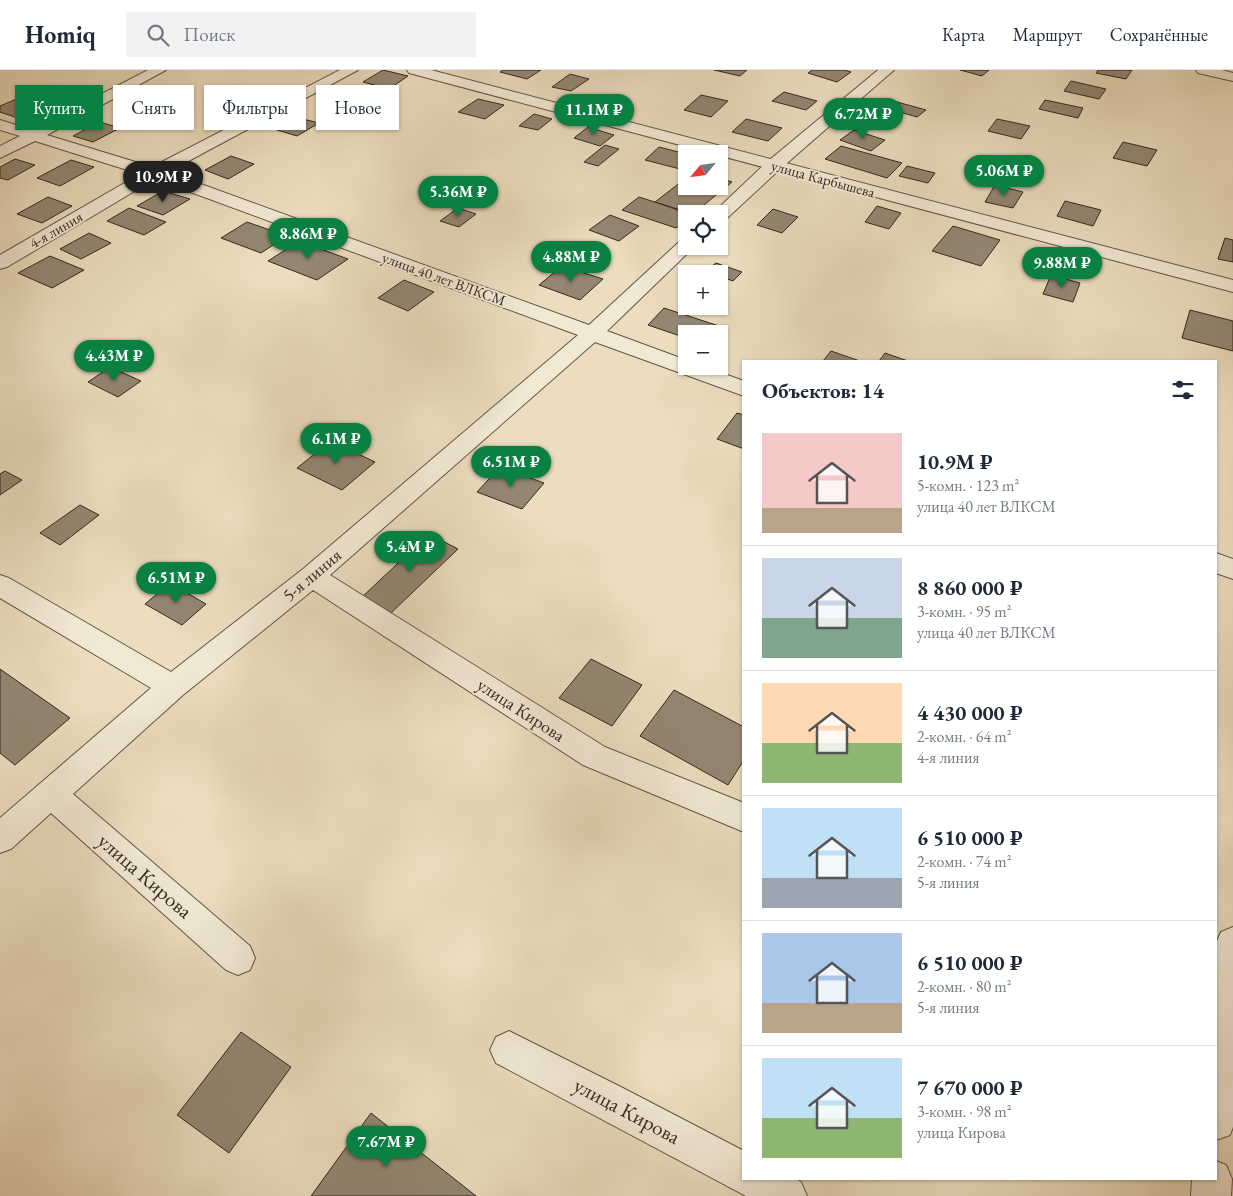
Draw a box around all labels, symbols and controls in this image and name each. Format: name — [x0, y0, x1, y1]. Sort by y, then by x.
search box — [126, 12, 476, 57]
text: Homiq — [25, 19, 96, 50]
icon: search — [144, 21, 172, 49]
text: Поиск — [184, 22, 235, 47]
text: Карта — [942, 23, 985, 46]
text: Маршрут — [1013, 23, 1082, 46]
text: Сохранённые — [1110, 23, 1208, 46]
chip: Купить — [15, 85, 103, 130]
chip: Снять — [113, 85, 194, 130]
chip: Фильтры — [204, 85, 306, 130]
chip: Новое — [316, 85, 399, 130]
pin: 11.1M ₽ — [548, 93, 640, 136]
pin: 6.72M ₽ — [817, 98, 909, 140]
text: 11.1M ₽ — [565, 99, 623, 120]
text: 6.72M ₽ — [834, 103, 892, 124]
north arrow — [678, 145, 728, 195]
map controls — [678, 145, 728, 375]
pin: 5.06M ₽ — [958, 154, 1050, 197]
street label: улица Карбышева — [769, 156, 877, 201]
pin: 10.9M ₽ — [117, 160, 209, 203]
text: 5.06M ₽ — [975, 160, 1033, 181]
text: 10.9M ₽ — [134, 166, 192, 187]
pin: 5.36M ₽ — [412, 176, 504, 218]
text: 5.36M ₽ — [429, 181, 487, 202]
button: locate — [678, 205, 728, 255]
street label: 4-я линия — [26, 207, 86, 252]
pin: 8.86M ₽ — [262, 218, 354, 260]
text: 8.86M ₽ — [279, 223, 337, 244]
pin: 4.88M ₽ — [525, 240, 617, 283]
text: 4.88M ₽ — [542, 246, 600, 267]
pin: 9.88M ₽ — [1016, 246, 1108, 289]
street label: улица 40 лет ВЛКСМ — [380, 247, 509, 310]
text: 9.88M ₽ — [1033, 252, 1091, 273]
button: + — [678, 265, 728, 315]
button: − — [678, 325, 728, 375]
pin: 4.43M ₽ — [68, 340, 160, 382]
text: 4.43M ₽ — [85, 345, 143, 366]
icon: filters — [1169, 376, 1197, 404]
text: Объектов: 14 — [762, 377, 884, 404]
pin: 6.1M ₽ — [295, 422, 377, 465]
text: 6.1M ₽ — [311, 428, 361, 449]
pin: 6.51M ₽ — [465, 446, 557, 488]
text: 10.9M ₽ — [917, 448, 993, 475]
text: 6.51M ₽ — [482, 451, 540, 472]
icon: home — [802, 453, 862, 513]
text: 5-комн. · 123 m² — [917, 475, 1019, 496]
text: улица 40 лет ВЛКСМ — [917, 496, 1056, 517]
pin: 5.4M ₽ — [369, 530, 451, 573]
text: 5.4M ₽ — [385, 536, 435, 557]
street label: 5-я линия — [277, 543, 346, 606]
pin: 6.51M ₽ — [130, 562, 222, 604]
text: 6.51M ₽ — [147, 567, 205, 588]
text: 8 860 000 ₽ — [917, 574, 1023, 601]
icon: home — [802, 578, 862, 638]
text: 3-комн. · 95 m² — [917, 601, 1012, 622]
text: улица 40 лет ВЛКСМ — [917, 622, 1056, 643]
street label: улица Кирова — [473, 673, 570, 747]
text: 4 430 000 ₽ — [917, 699, 1023, 726]
icon: home — [802, 703, 862, 763]
text: 2-комн. · 64 m² — [917, 726, 1012, 747]
text: 4-я линия — [917, 747, 980, 768]
text: 6 510 000 ₽ — [917, 824, 1023, 851]
street label: улица Кирова — [92, 827, 199, 925]
icon: home — [802, 828, 862, 888]
text: 2-комн. · 74 m² — [917, 851, 1012, 872]
text: 5-я линия — [917, 872, 980, 893]
text: 6 510 000 ₽ — [917, 949, 1023, 976]
icon: home — [802, 953, 862, 1013]
text: 2-комн. · 80 m² — [917, 976, 1012, 997]
text: 5-я линия — [917, 997, 980, 1018]
street label: улица Кирова — [569, 1071, 686, 1150]
text: 7 670 000 ₽ — [917, 1074, 1023, 1101]
icon: home — [802, 1078, 862, 1138]
text: 3-комн. · 98 m² — [917, 1101, 1012, 1122]
text: улица Кирова — [917, 1122, 1006, 1143]
pin: 7.67M ₽ — [340, 1126, 432, 1168]
text: 7.67M ₽ — [357, 1131, 415, 1152]

